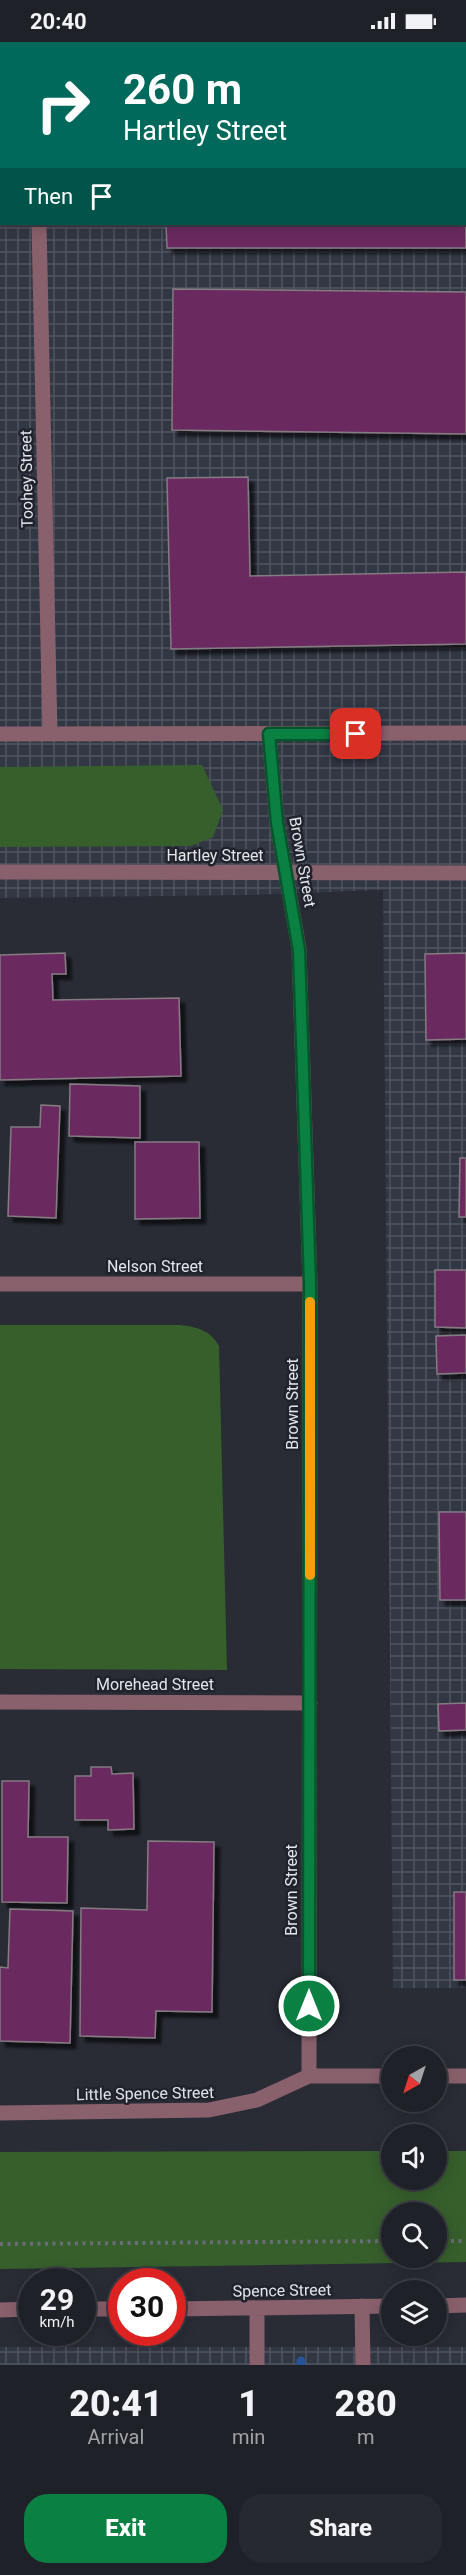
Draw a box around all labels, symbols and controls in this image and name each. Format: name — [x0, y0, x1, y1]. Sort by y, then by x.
text: 20:40 — [30, 9, 87, 34]
text: 260 m — [123, 65, 242, 114]
icon: right — [24, 66, 102, 144]
text: Hartley Street — [123, 115, 287, 147]
icon: arrive — [85, 180, 118, 213]
text: Then — [24, 184, 73, 209]
street label: Toohey Street — [16, 430, 37, 528]
pin — [330, 708, 381, 759]
icon: arrive — [339, 717, 372, 750]
street label: Brown Street — [285, 815, 320, 909]
street label: Hartley Street — [166, 846, 264, 865]
street label: Nelson Street — [107, 1257, 203, 1276]
street label: Brown Street — [283, 1358, 302, 1450]
street label: Morehead Street — [96, 1675, 214, 1694]
street label: Brown Street — [282, 1844, 301, 1936]
position arrow — [277, 1974, 341, 2038]
north arrow — [381, 2046, 447, 2112]
map controls — [381, 2046, 447, 2346]
street label: Little Spence Street — [76, 2083, 214, 2104]
button: sound — [381, 2124, 447, 2190]
button: search — [381, 2202, 447, 2268]
speed limit sign: 30 — [108, 2268, 186, 2346]
street label: Spence Street — [232, 2280, 332, 2301]
button: layers — [381, 2280, 447, 2346]
text: 29 — [40, 2282, 74, 2317]
text: km/h — [39, 2313, 75, 2331]
text: 20:41 — [69, 2383, 163, 2425]
text: 1 — [238, 2383, 259, 2425]
text: 280 — [335, 2383, 397, 2425]
text: Arrival — [88, 2425, 144, 2449]
text: min — [232, 2425, 265, 2449]
text: m — [357, 2425, 374, 2449]
button: Exit — [24, 2494, 227, 2563]
button: Share — [239, 2494, 442, 2563]

